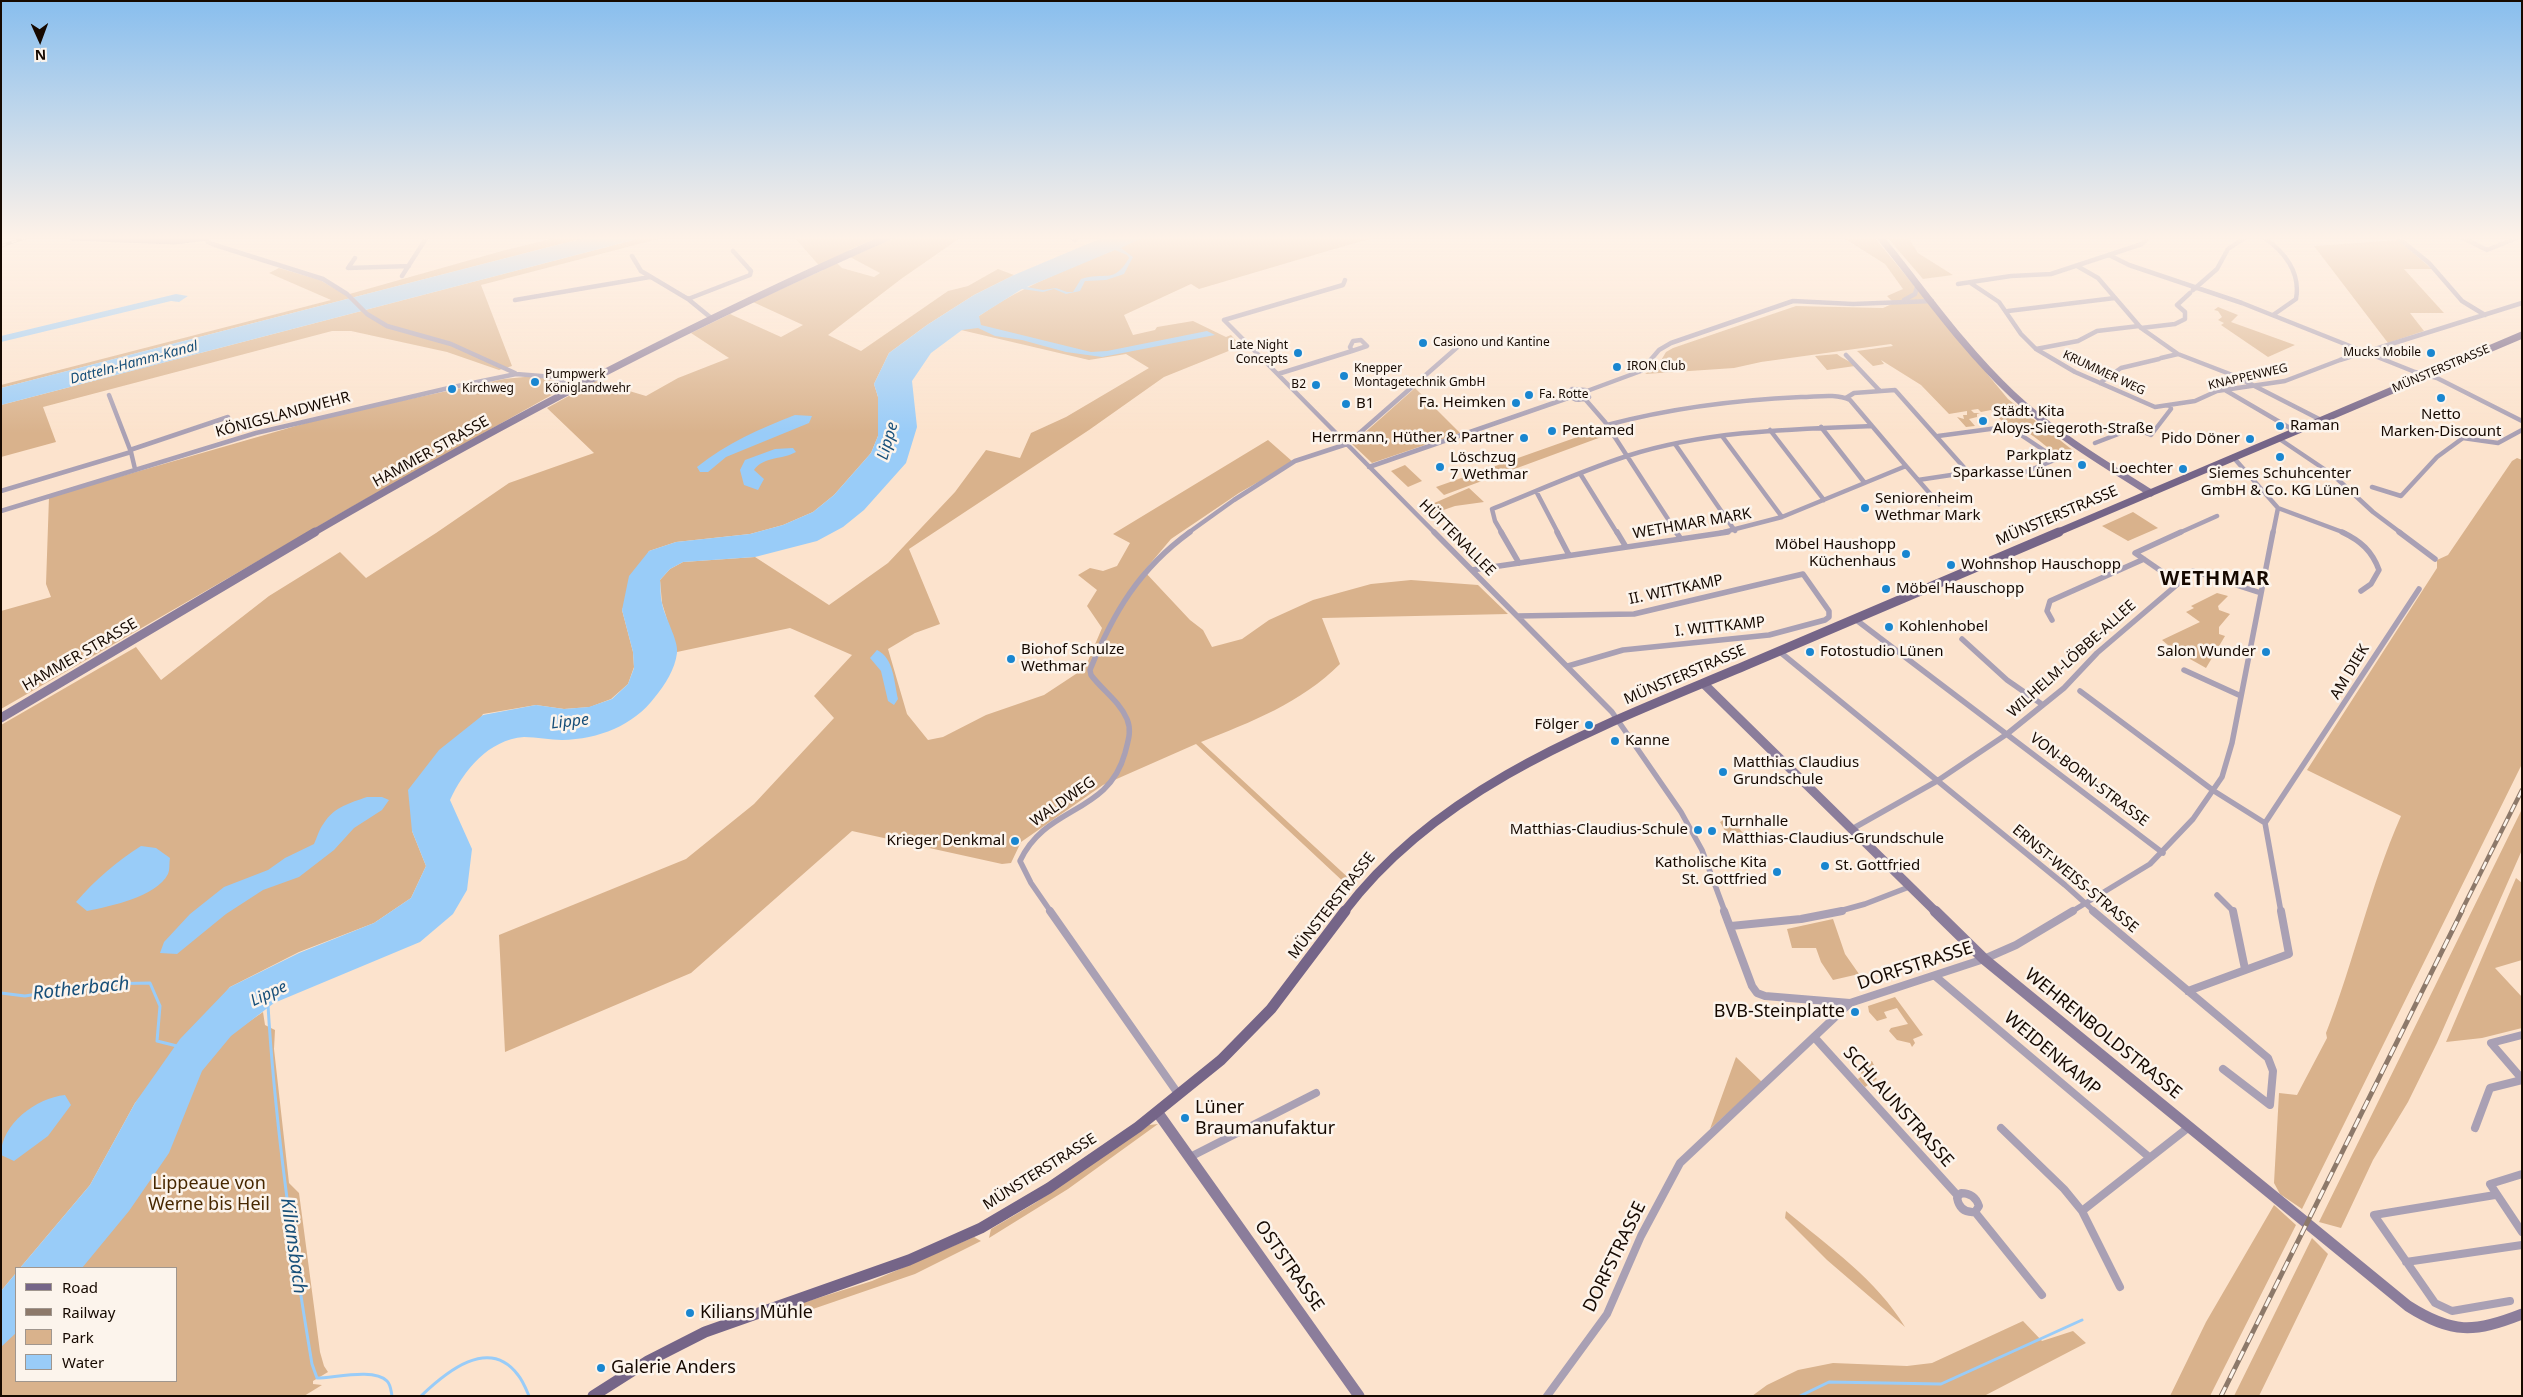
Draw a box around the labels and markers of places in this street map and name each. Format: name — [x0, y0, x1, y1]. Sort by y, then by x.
place label: Casiono und Kantine — [1433, 336, 1550, 350]
marker: Casiono und Kantine — [1417, 337, 1429, 349]
place label: Late Night Concepts — [1229, 339, 1288, 367]
place label: Mucks Mobile — [2343, 346, 2421, 360]
marker: Late Night Concepts — [1292, 347, 1304, 359]
marker: Mucks Mobile — [2425, 347, 2437, 359]
place label: IRON Club — [1627, 360, 1686, 374]
marker: IRON Club — [1611, 361, 1623, 373]
place label: Knepper Montagetechnik GmbH — [1354, 362, 1485, 390]
place label: Pumpwerk Königlandwehr — [545, 368, 631, 396]
marker: Knepper Montagetechnik GmbH — [1338, 370, 1350, 382]
marker: Pumpwerk Königlandwehr — [529, 376, 541, 388]
place label: B2 — [1291, 378, 1306, 392]
marker: B2 — [1310, 379, 1322, 391]
place label: Kirchweg — [462, 382, 514, 396]
marker: Kirchweg — [446, 383, 458, 395]
place label: Fa. Rotte — [1539, 388, 1588, 402]
marker: Fa. Rotte — [1523, 389, 1535, 401]
marker: Netto Marken-Discount — [2435, 392, 2447, 404]
place label: Fa. Heimken — [1419, 394, 1506, 412]
place label: B1 — [1356, 395, 1374, 413]
marker: Fa. Heimken — [1510, 397, 1522, 409]
marker: B1 — [1340, 398, 1352, 410]
place label: Städt. Kita Aloys-Siegeroth-Straße — [1993, 403, 2154, 438]
place label: Netto Marken-Discount — [2380, 406, 2502, 441]
marker: Städt. Kita Aloys-Siegeroth-Straße — [1977, 415, 1989, 427]
place label: Raman — [2290, 417, 2339, 435]
marker: Raman — [2274, 420, 2286, 432]
place label: Pentamed — [1562, 422, 1634, 440]
marker: Pentamed — [1546, 425, 1558, 437]
place label: Herrmann, Hüther & Partner — [1312, 429, 1514, 447]
place label: Pido Döner — [2161, 430, 2240, 448]
marker: Herrmann, Hüther & Partner — [1518, 432, 1530, 444]
marker: Pido Döner — [2244, 433, 2256, 445]
place label: Parkplatz Sparkasse Lünen — [1953, 447, 2072, 482]
place label: Löschzug 7 Wethmar — [1450, 449, 1528, 484]
marker: Siemes Schuhcenter GmbH & Co. KG Lünen — [2274, 451, 2286, 463]
marker: Parkplatz Sparkasse Lünen — [2076, 459, 2088, 471]
place label: Loechter — [2111, 460, 2173, 478]
marker: Löschzug 7 Wethmar — [1434, 461, 1446, 473]
marker: Loechter — [2177, 463, 2189, 475]
place label: Siemes Schuhcenter GmbH & Co. KG Lünen — [2201, 465, 2359, 500]
place label: Seniorenheim Wethmar Mark — [1875, 490, 1981, 525]
marker: Seniorenheim Wethmar Mark — [1859, 502, 1871, 514]
place label: Möbel Haushopp Küchenhaus — [1775, 536, 1896, 571]
marker: Möbel Haushopp Küchenhaus — [1900, 548, 1912, 560]
place label: Wohnshop Hauschopp — [1961, 556, 2121, 574]
marker: Wohnshop Hauschopp — [1945, 559, 1957, 571]
place label: Möbel Hauschopp — [1896, 580, 2024, 598]
marker: Möbel Hauschopp — [1880, 583, 1892, 595]
place label: Kohlenhobel — [1899, 618, 1988, 636]
marker: Kohlenhobel — [1883, 621, 1895, 633]
place label: Biohof Schulze Wethmar — [1021, 641, 1124, 676]
place label: Fotostudio Lünen — [1820, 643, 1943, 661]
place label: Salon Wunder — [2157, 643, 2256, 661]
marker: Fotostudio Lünen — [1804, 646, 1816, 658]
marker: Salon Wunder — [2260, 646, 2272, 658]
marker: Biohof Schulze Wethmar — [1005, 653, 1017, 665]
place label: Fölger — [1534, 716, 1579, 734]
marker: Fölger — [1583, 719, 1595, 731]
place label: Kanne — [1625, 732, 1670, 750]
marker: Kanne — [1609, 735, 1621, 747]
place label: Matthias Claudius Grundschule — [1733, 754, 1859, 789]
marker: Matthias Claudius Grundschule — [1717, 766, 1729, 778]
place label: Turnhalle Matthias-Claudius-Grundschule — [1722, 813, 1944, 848]
place label: Matthias-Claudius-Schule — [1510, 821, 1688, 839]
marker: Matthias-Claudius-Schule — [1692, 824, 1704, 836]
marker: Turnhalle Matthias-Claudius-Grundschule — [1706, 825, 1718, 837]
place label: Krieger Denkmal — [886, 832, 1005, 850]
marker: Krieger Denkmal — [1009, 835, 1021, 847]
place label: Katholische Kita St. Gottfried — [1655, 854, 1767, 889]
place label: St. Gottfried — [1835, 857, 1920, 875]
marker: St. Gottfried — [1819, 860, 1831, 872]
marker: Katholische Kita St. Gottfried — [1771, 866, 1783, 878]
place label: BVB-Steinplatte — [1714, 1001, 1845, 1023]
marker: BVB-Steinplatte — [1849, 1006, 1861, 1018]
place label: Lüner Braumanufaktur — [1195, 1097, 1335, 1140]
marker: Lüner Braumanufaktur — [1179, 1112, 1191, 1124]
place label: Kilians Mühle — [700, 1302, 813, 1324]
marker: Kilians Mühle — [684, 1307, 696, 1319]
place label: Galerie Anders — [611, 1357, 736, 1379]
marker: Galerie Anders — [595, 1362, 607, 1374]

